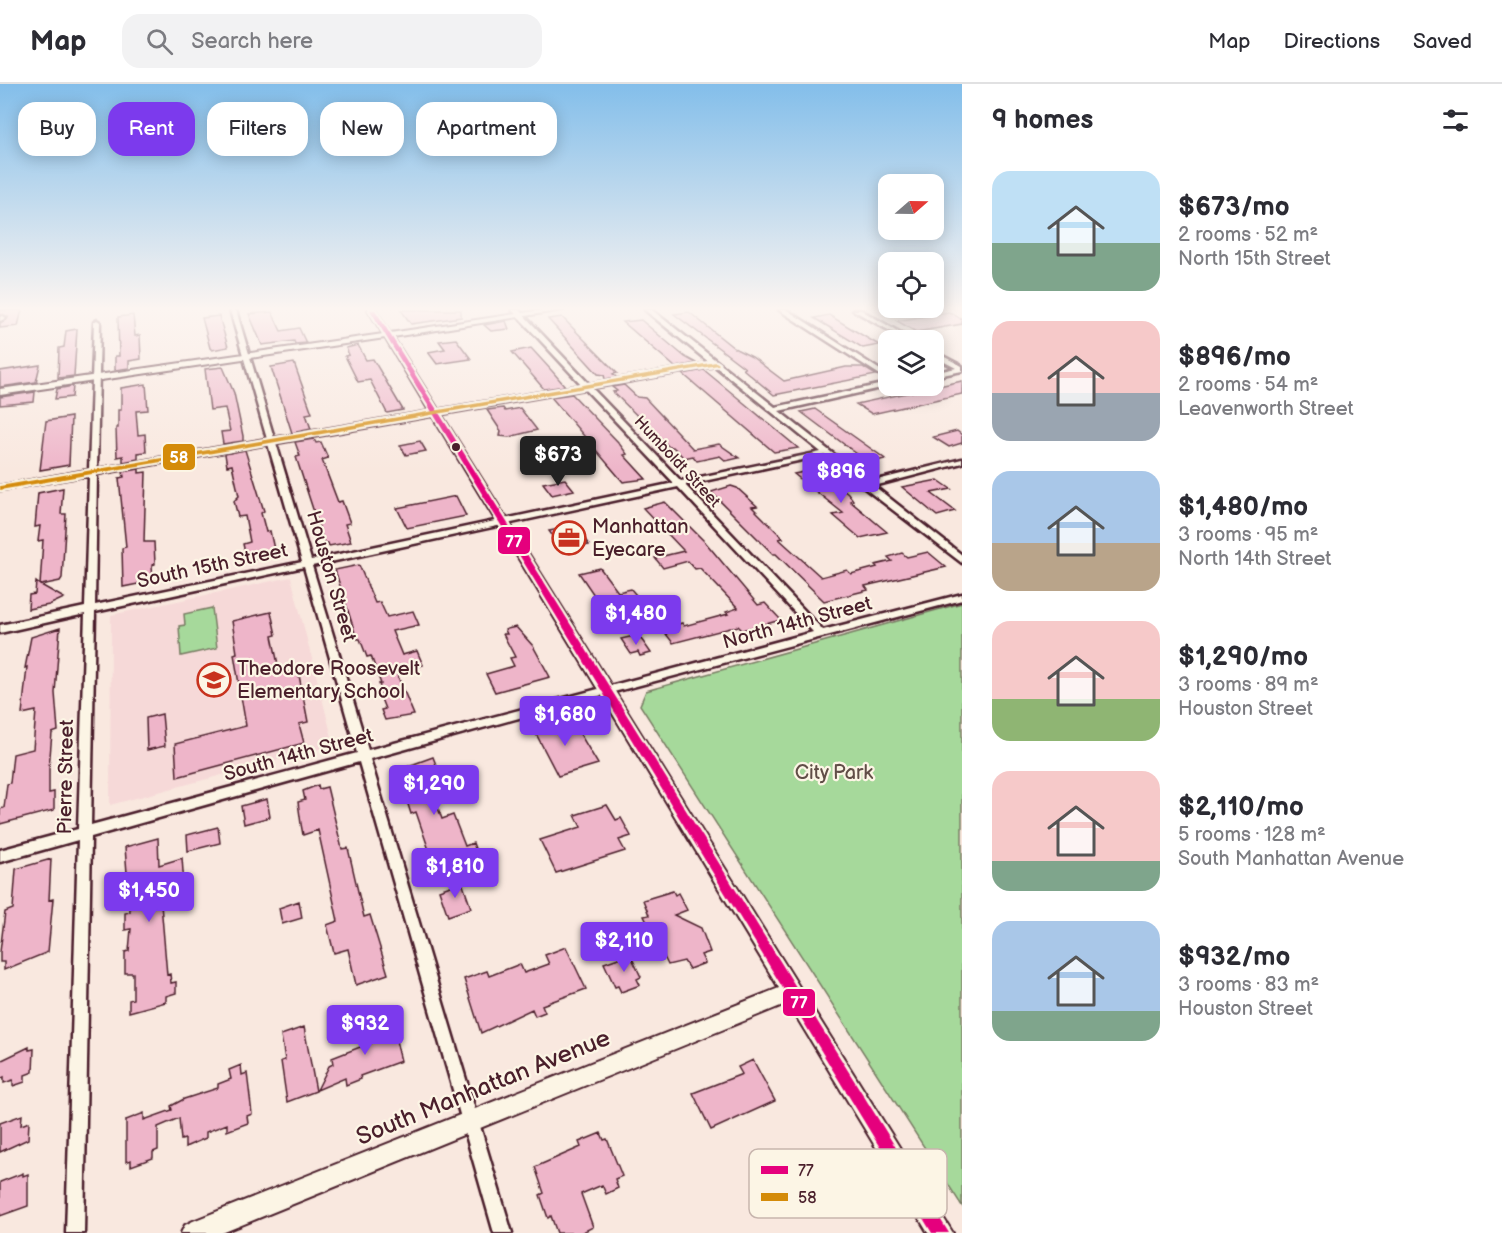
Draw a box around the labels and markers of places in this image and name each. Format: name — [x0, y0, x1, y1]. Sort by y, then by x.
pin: $673 — [522, 436, 594, 487]
unlabelled marker — [450, 441, 462, 453]
pin: $896 — [805, 453, 877, 504]
place label: Manhattan Eyecare — [592, 515, 689, 562]
office icon: Manhattan Eyecare — [551, 520, 587, 556]
pin: $1,480 — [587, 595, 685, 646]
place label: Theodore Roosevelt Elementary School — [237, 657, 420, 704]
school or university icon: Theodore Roosevelt Elementary School — [196, 662, 232, 698]
pin: $1,680 — [516, 696, 614, 747]
pin: $1,290 — [385, 765, 483, 816]
pin: $1,810 — [406, 848, 504, 899]
pin: $1,450 — [100, 872, 198, 923]
pin: $2,110 — [575, 922, 673, 973]
pin: $932 — [329, 1005, 401, 1056]

